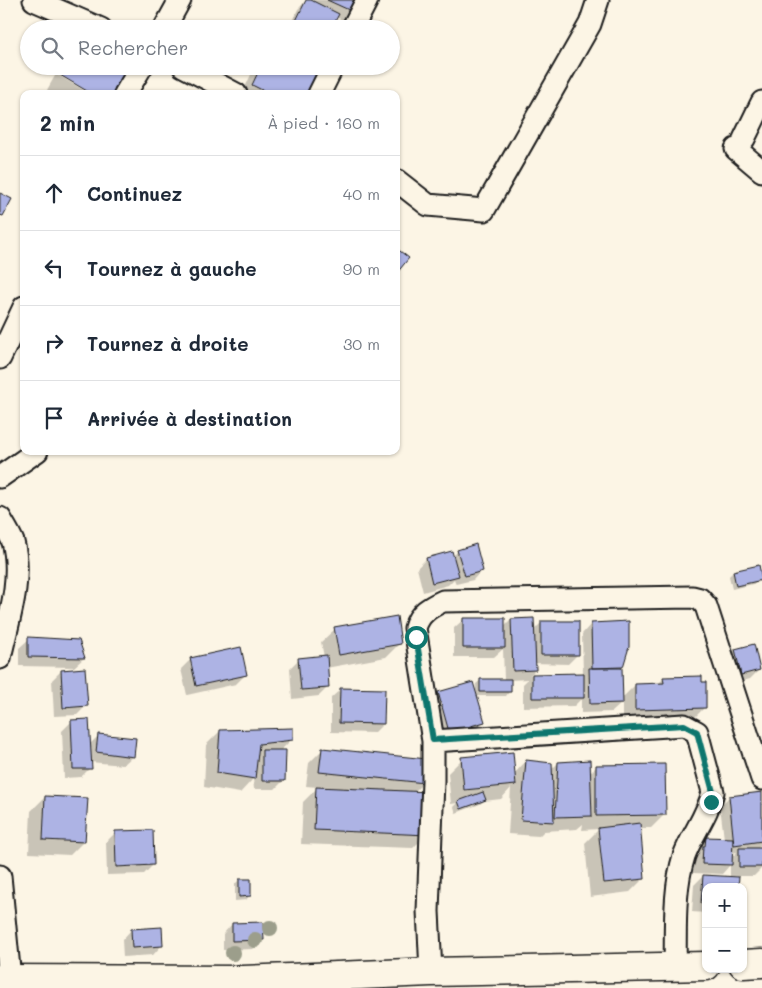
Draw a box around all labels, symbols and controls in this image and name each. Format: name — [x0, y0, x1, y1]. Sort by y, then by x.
search box — [20, 20, 400, 75]
icon: search — [38, 34, 66, 62]
text: Rechercher — [78, 35, 188, 60]
text: 2 min — [40, 109, 95, 136]
text: À pied · 160 m — [267, 112, 380, 133]
icon: ahead — [40, 179, 68, 207]
text: Continuez — [87, 181, 182, 206]
text: 40 m — [343, 183, 380, 204]
icon: left — [40, 254, 68, 282]
text: Tournez à gauche — [87, 256, 256, 281]
text: 90 m — [343, 258, 380, 279]
icon: right — [40, 329, 68, 357]
text: Tournez à droite — [87, 331, 249, 356]
text: 30 m — [343, 333, 380, 354]
icon: arrive — [40, 404, 68, 432]
text: Arrivée à destination — [87, 406, 292, 431]
route start — [405, 626, 428, 649]
route end — [700, 791, 723, 814]
map controls — [702, 883, 747, 973]
button: + — [702, 883, 747, 928]
button: − — [702, 928, 747, 973]

